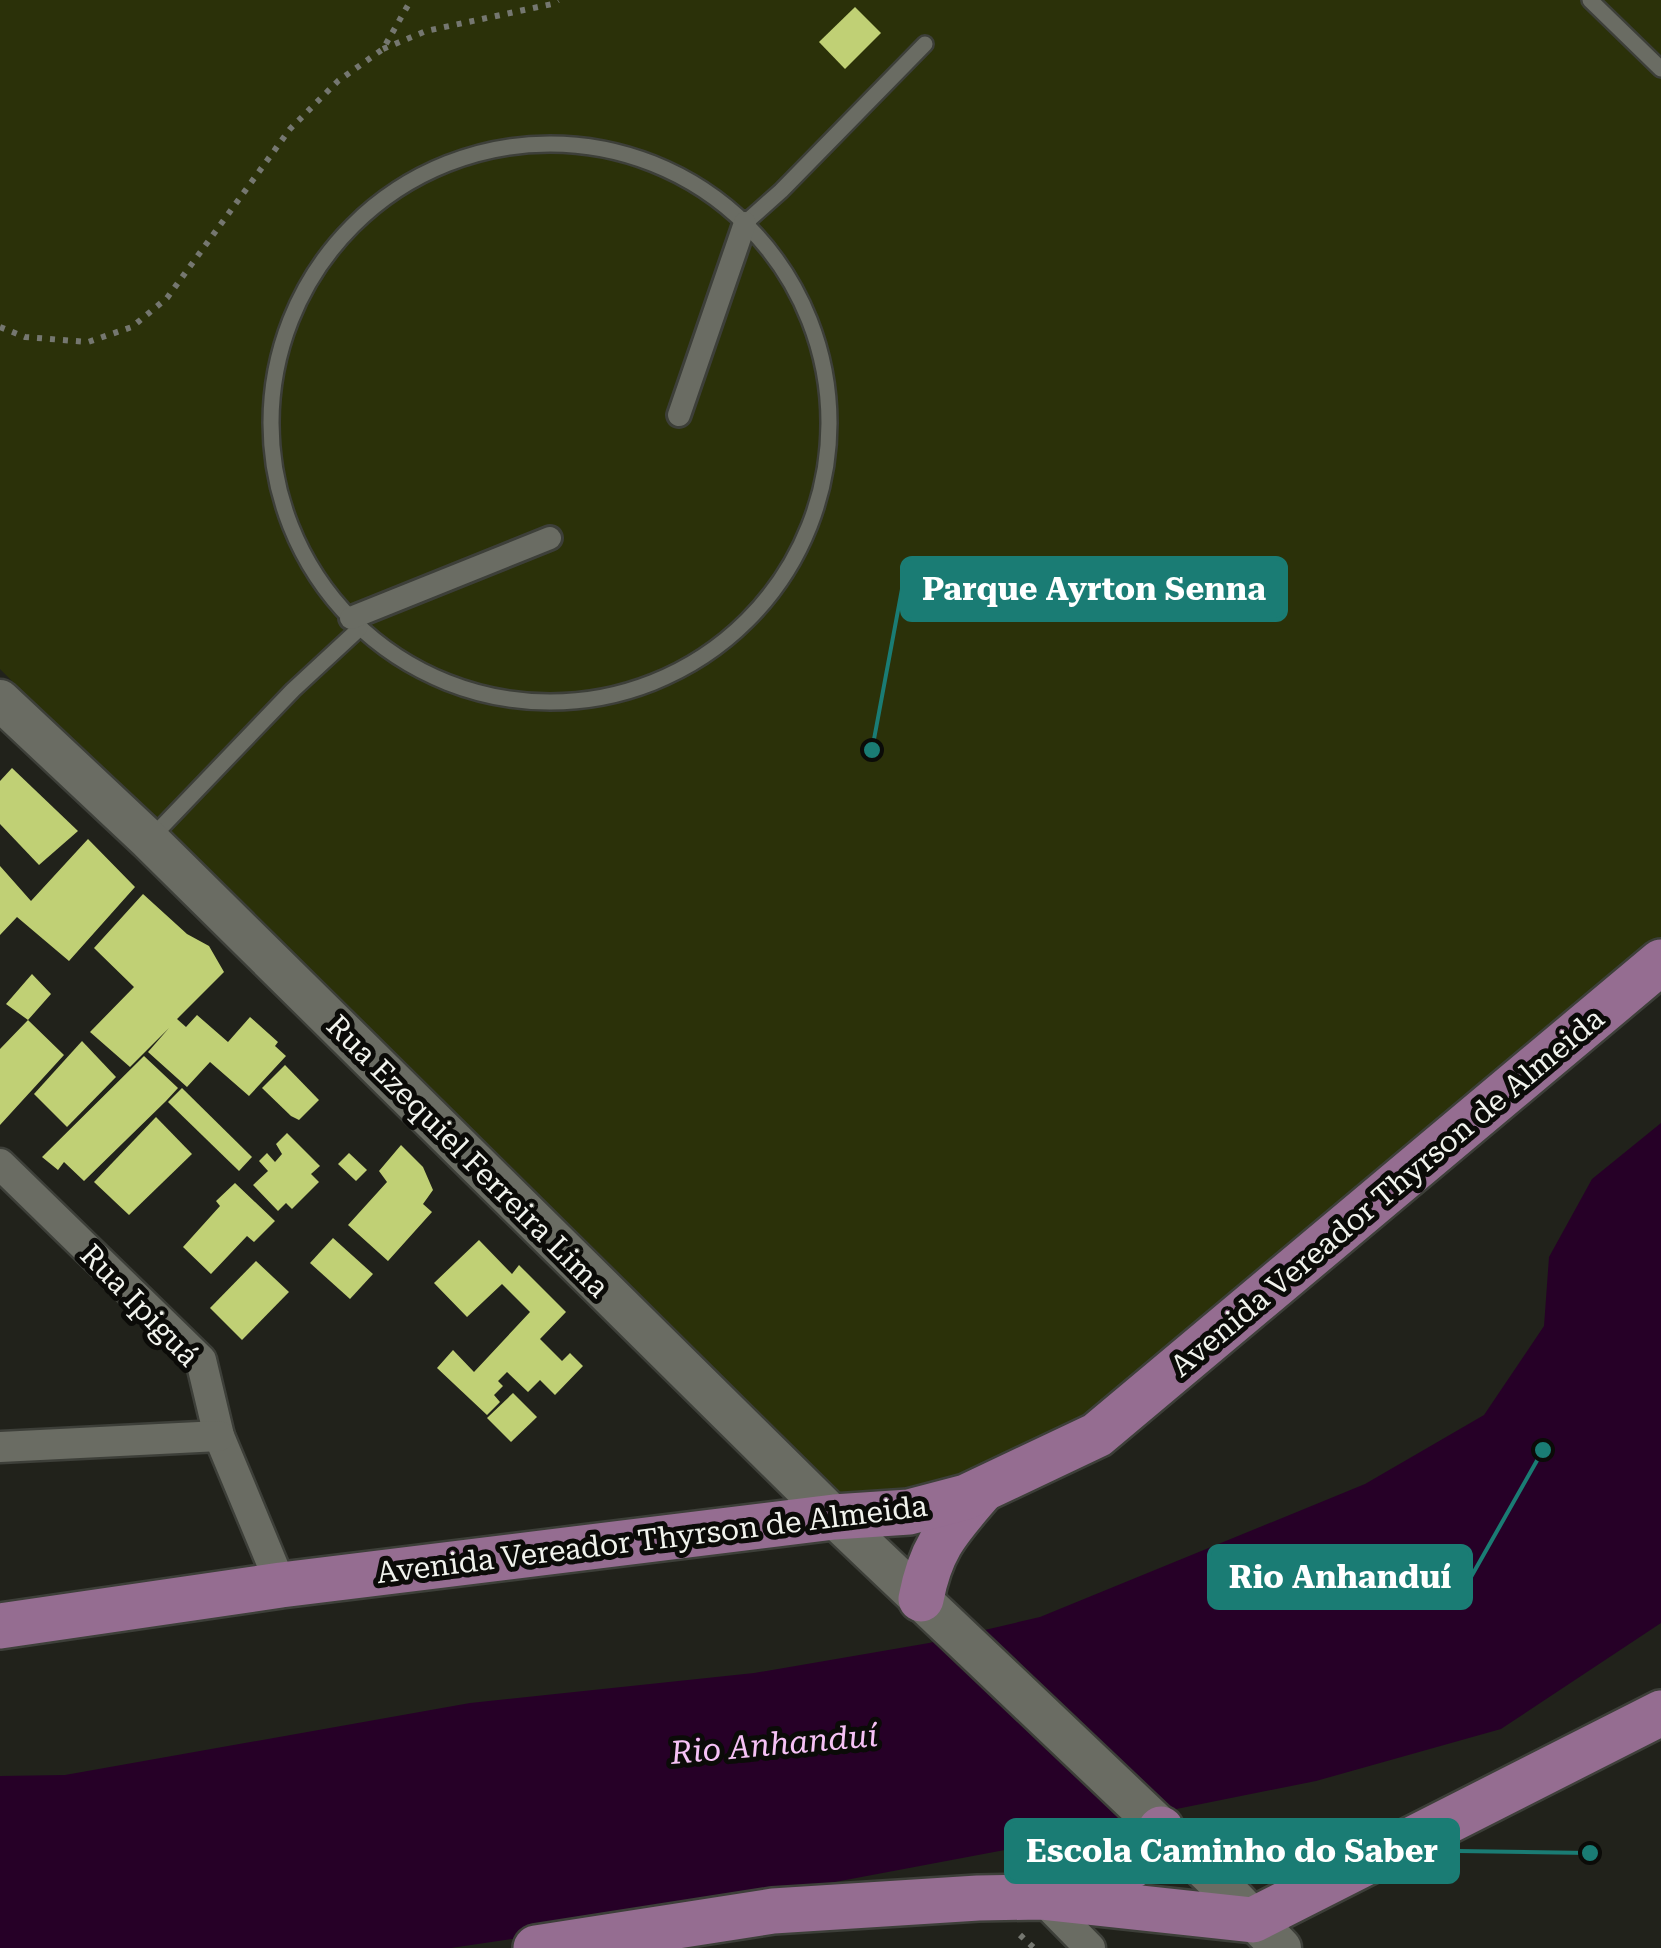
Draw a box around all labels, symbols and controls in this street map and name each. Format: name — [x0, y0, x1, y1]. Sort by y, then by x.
callout: Parque Ayrton Senna — [902, 558, 1286, 620]
text: Parque Ayrton Senna — [922, 570, 1266, 608]
street label: Avenida Vereador Thyrson de Almeida — [1163, 1000, 1611, 1384]
street label: Rua Ezequiel Ferreira Lima — [320, 1008, 616, 1304]
street label: Rua Ipiguá — [73, 1237, 207, 1373]
street label: Avenida Vereador Thyrson de Almeida — [375, 1488, 929, 1590]
callout: Rio Anhanduí — [1209, 1546, 1471, 1608]
text: Rio Anhanduí — [1229, 1558, 1452, 1596]
water label: Rio Anhanduí — [668, 1716, 880, 1772]
callout: Escola Caminho do Saber — [1006, 1820, 1458, 1882]
text: Escola Caminho do Saber — [1026, 1832, 1438, 1870]

